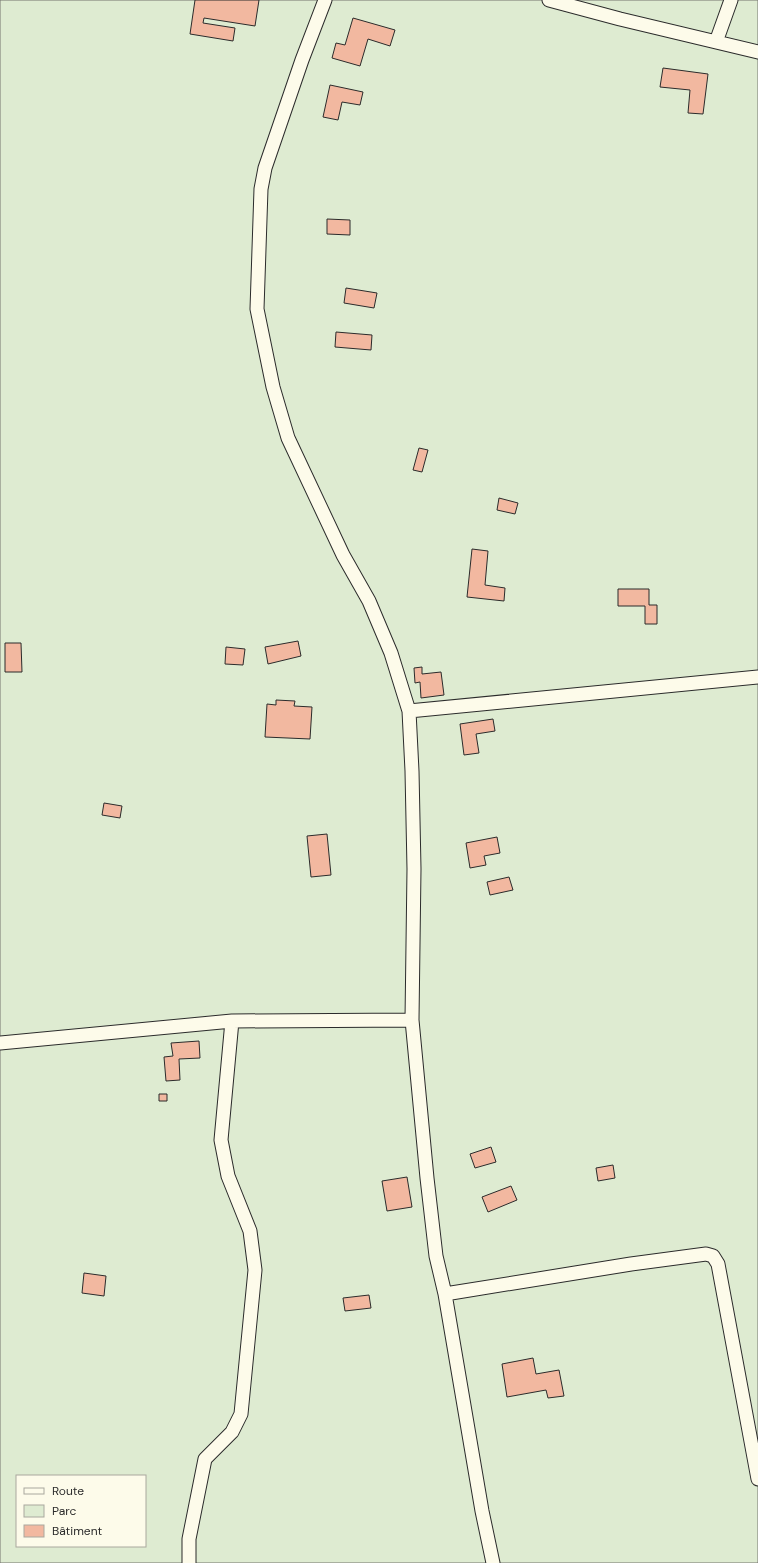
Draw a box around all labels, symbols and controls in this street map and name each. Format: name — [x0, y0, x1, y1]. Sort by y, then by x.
legend — [16, 1475, 146, 1547]
text: Route — [52, 1483, 84, 1499]
text: Parc — [52, 1503, 76, 1519]
text: Bâtiment — [52, 1523, 103, 1539]

